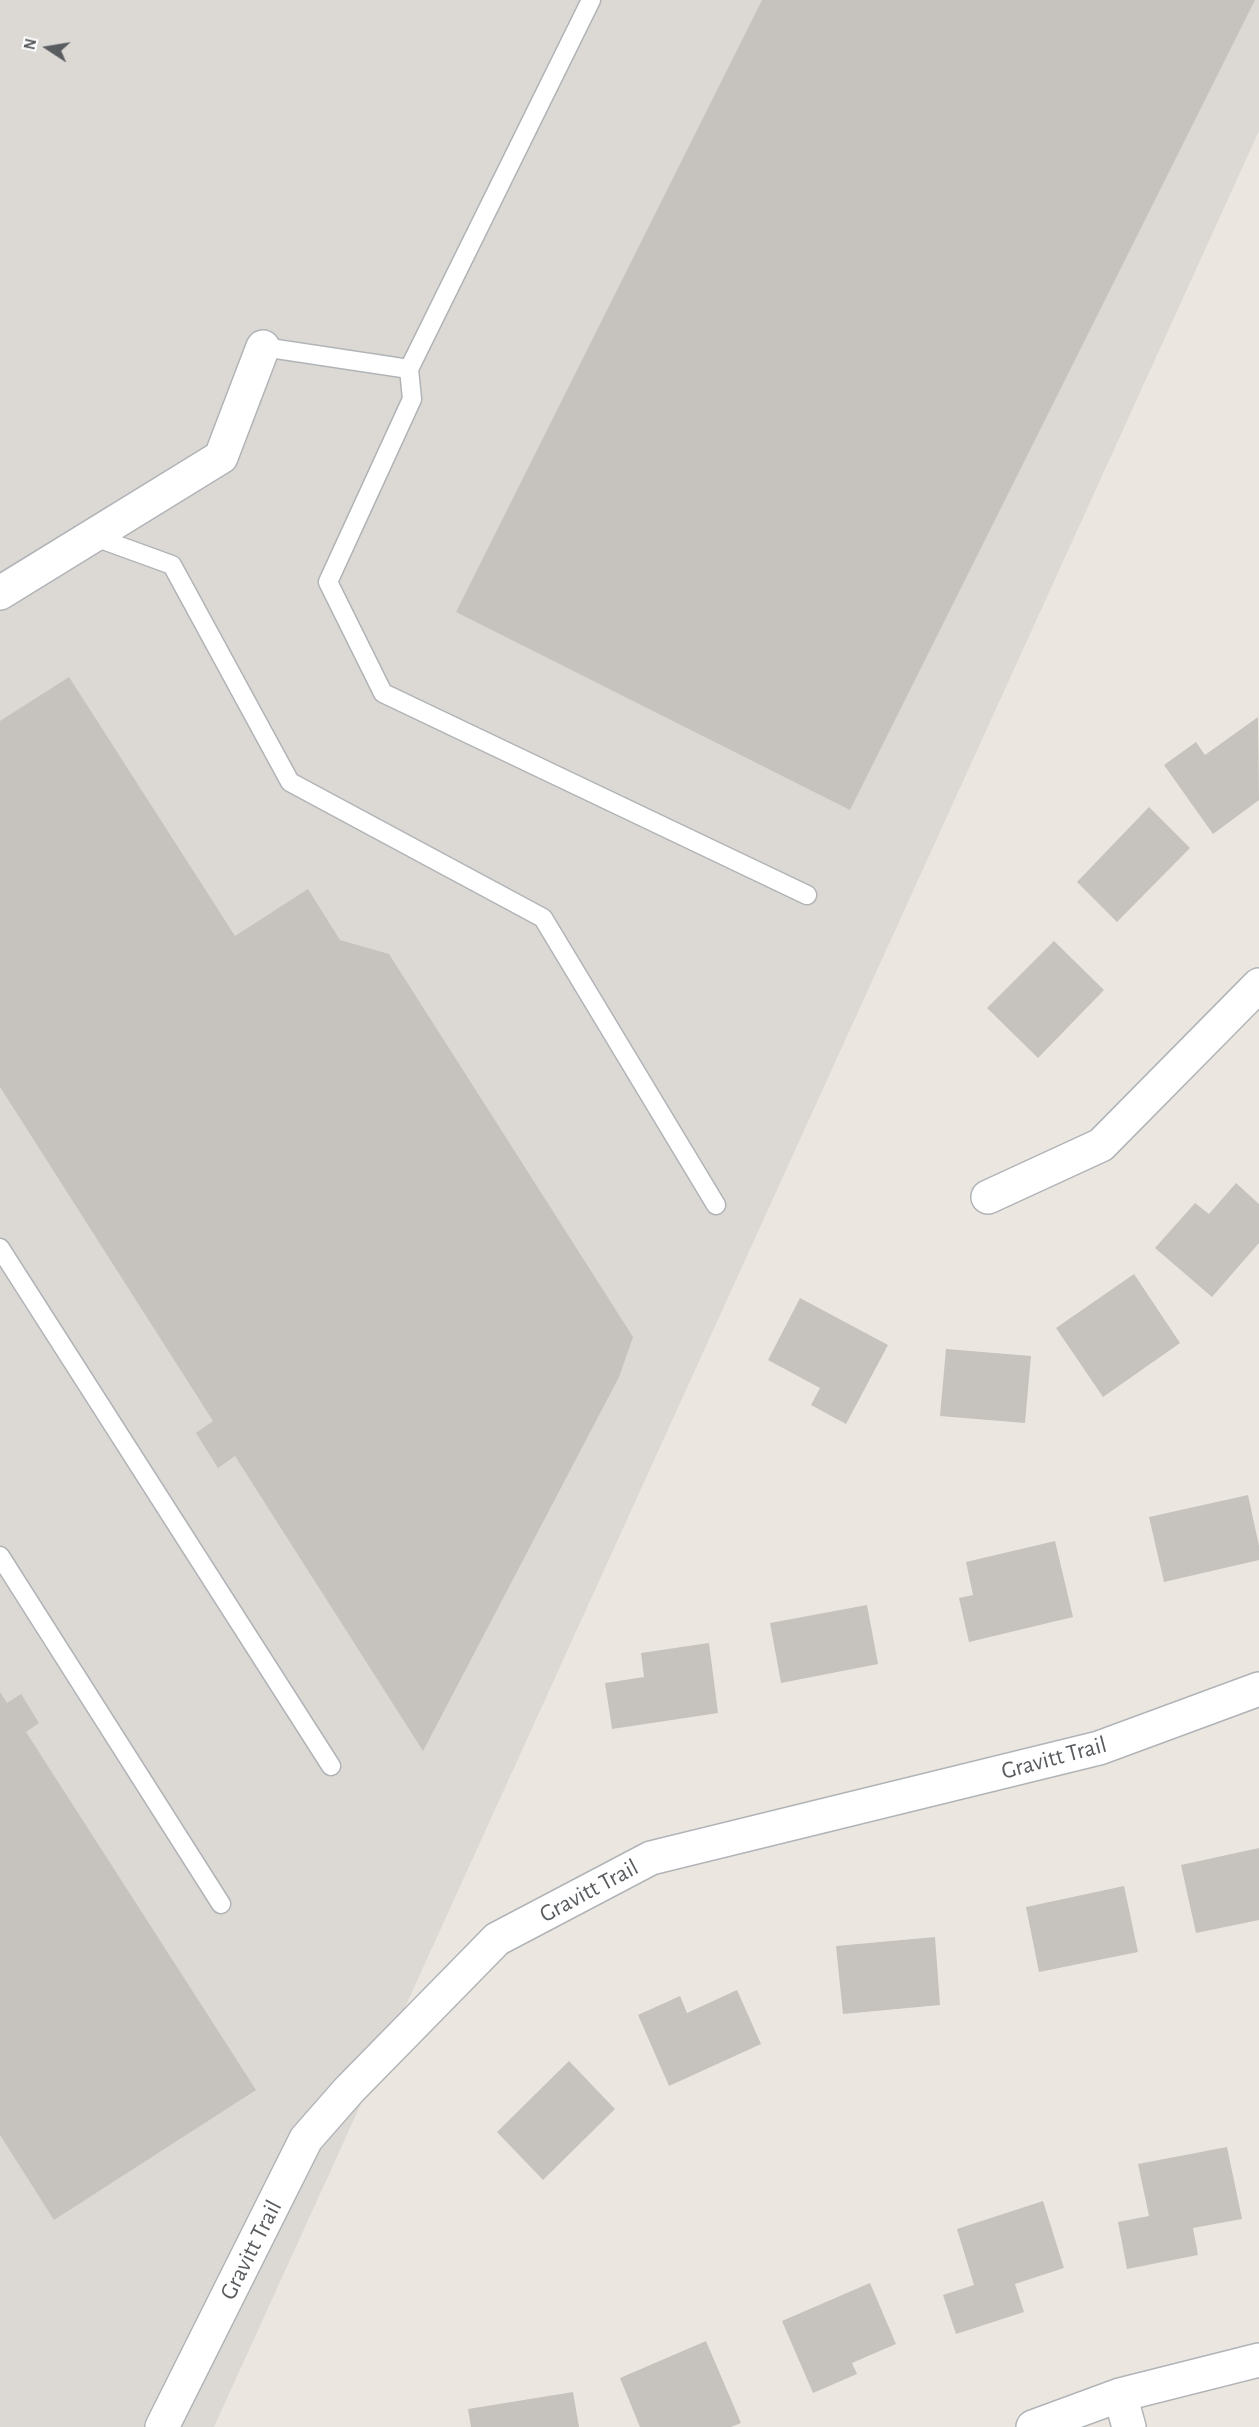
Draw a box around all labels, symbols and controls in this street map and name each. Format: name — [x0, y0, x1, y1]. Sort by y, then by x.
north arrow — [18, 18, 78, 78]
text: N — [21, 37, 39, 51]
street label: Gravitt Trail — [998, 1730, 1110, 1786]
street label: Gravitt Trail — [535, 1853, 643, 1929]
street label: Gravitt Trail — [214, 2195, 288, 2305]

